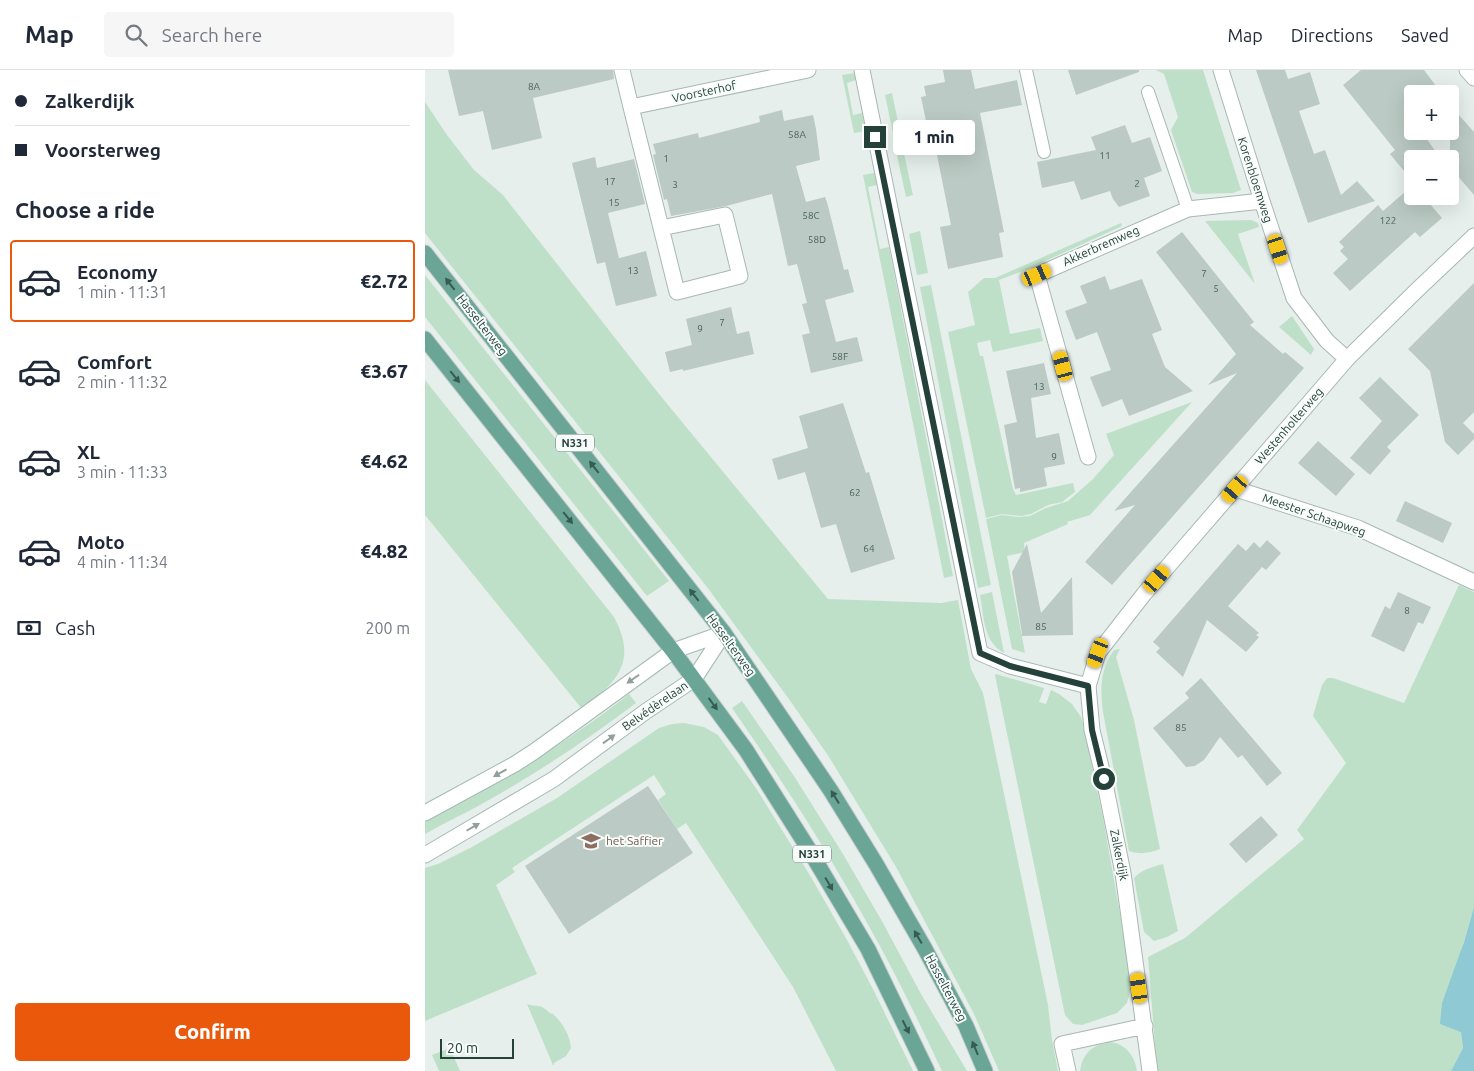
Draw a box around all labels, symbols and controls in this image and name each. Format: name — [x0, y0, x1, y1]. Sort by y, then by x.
search box — [104, 12, 454, 57]
text: Map — [25, 21, 74, 48]
icon: search — [122, 21, 150, 49]
text: Search here — [162, 24, 262, 46]
text: Map — [1227, 25, 1263, 45]
text: Directions — [1291, 25, 1373, 45]
text: Saved — [1401, 25, 1449, 45]
street label: Voorsterhof — [671, 78, 738, 105]
house number: 8A — [528, 81, 541, 92]
map controls — [1404, 85, 1459, 205]
button: + — [1404, 85, 1459, 140]
text: Zalkerdijk — [45, 90, 134, 112]
callout: 1 min — [893, 120, 975, 154]
route end — [864, 126, 886, 148]
text: 1 min — [914, 128, 954, 146]
house number: 58A — [788, 129, 806, 140]
street label: Korenbloemweg — [1236, 135, 1275, 224]
text: Voorsterweg — [45, 139, 161, 161]
house number: 11 — [1099, 150, 1111, 161]
button: − — [1404, 150, 1459, 205]
house number: 1 — [663, 153, 669, 164]
house number: 17 — [604, 176, 616, 187]
house number: 2 — [1134, 178, 1140, 189]
house number: 3 — [672, 179, 678, 190]
text: Choose a ride — [15, 197, 155, 222]
house number: 15 — [608, 197, 620, 208]
house number: 58C — [802, 210, 820, 221]
house number: 122 — [1380, 215, 1396, 226]
street label: Akkerbremweg — [1061, 223, 1141, 268]
car — [1266, 232, 1289, 266]
house number: 58D — [808, 234, 826, 245]
icon: car — [17, 259, 62, 304]
text: Economy — [77, 261, 158, 283]
car — [1020, 262, 1053, 288]
house number: 13 — [627, 265, 639, 276]
house number: 7 — [1201, 268, 1207, 279]
text: €2.72 — [360, 270, 408, 292]
one-way arrow — [444, 278, 455, 291]
text: 1 min · 11:31 — [77, 283, 168, 301]
house number: 5 — [1213, 283, 1219, 294]
street label: Hasselterweg — [455, 292, 510, 358]
house number: 7 — [719, 317, 725, 328]
house number: 9 — [697, 323, 703, 334]
icon: car — [17, 349, 62, 394]
car — [1051, 350, 1074, 382]
text: Comfort — [77, 351, 152, 373]
house number: 58F — [832, 351, 848, 362]
text: €3.67 — [360, 360, 408, 382]
one-way arrow — [450, 371, 461, 384]
text: 2 min · 11:32 — [77, 373, 168, 391]
house number: 13 — [1033, 381, 1045, 392]
street label: Westenholterweg — [1252, 385, 1325, 466]
road number: N331 — [556, 434, 594, 452]
icon: car — [17, 439, 62, 484]
text: XL — [77, 441, 100, 463]
text: €4.62 — [360, 450, 408, 472]
house number: 9 — [1051, 451, 1057, 462]
one-way arrow — [588, 461, 599, 474]
text: 3 min · 11:33 — [77, 463, 168, 481]
car — [1219, 473, 1250, 505]
house number: 62 — [849, 487, 861, 498]
street label: Meester Schaapweg — [1261, 491, 1368, 538]
one-way arrow — [562, 511, 573, 524]
icon: car — [17, 529, 62, 574]
text: Moto — [77, 531, 125, 553]
text: €4.82 — [360, 540, 408, 562]
house number: 64 — [863, 543, 875, 554]
text: 4 min · 11:34 — [77, 553, 168, 571]
car — [1141, 563, 1172, 595]
one-way arrow — [689, 588, 700, 601]
house number: 8 — [1404, 605, 1410, 616]
street label: Hasselterweg — [704, 611, 758, 678]
icon: cash — [15, 614, 43, 642]
text: Cash — [55, 617, 96, 639]
text: 200 m — [365, 619, 410, 637]
house number: 85 — [1035, 621, 1047, 632]
car — [1085, 636, 1110, 670]
one-way arrow — [626, 674, 640, 684]
street label: Belvédèrelaan — [619, 678, 690, 733]
one-way arrow — [707, 697, 718, 710]
house number: 85 — [1175, 722, 1187, 733]
one-way arrow — [602, 734, 616, 744]
one-way arrow — [494, 768, 507, 777]
route start — [1093, 768, 1115, 790]
one-way arrow — [830, 790, 839, 804]
one-way arrow — [466, 823, 479, 832]
street label: Zalkerdijk — [1108, 828, 1131, 882]
school or university icon: het Saffier — [580, 830, 602, 852]
place label: het Saffier — [606, 834, 663, 847]
road number: N331 — [793, 846, 831, 862]
one-way arrow — [825, 877, 834, 890]
one-way arrow — [914, 929, 922, 944]
street label: Hasselterweg — [923, 952, 969, 1023]
car — [1129, 972, 1148, 1004]
button: Confirm — [15, 1003, 410, 1061]
one-way arrow — [903, 1020, 911, 1034]
scale bar — [440, 1036, 514, 1059]
text: 20 m — [447, 1040, 478, 1056]
one-way arrow — [971, 1041, 979, 1056]

